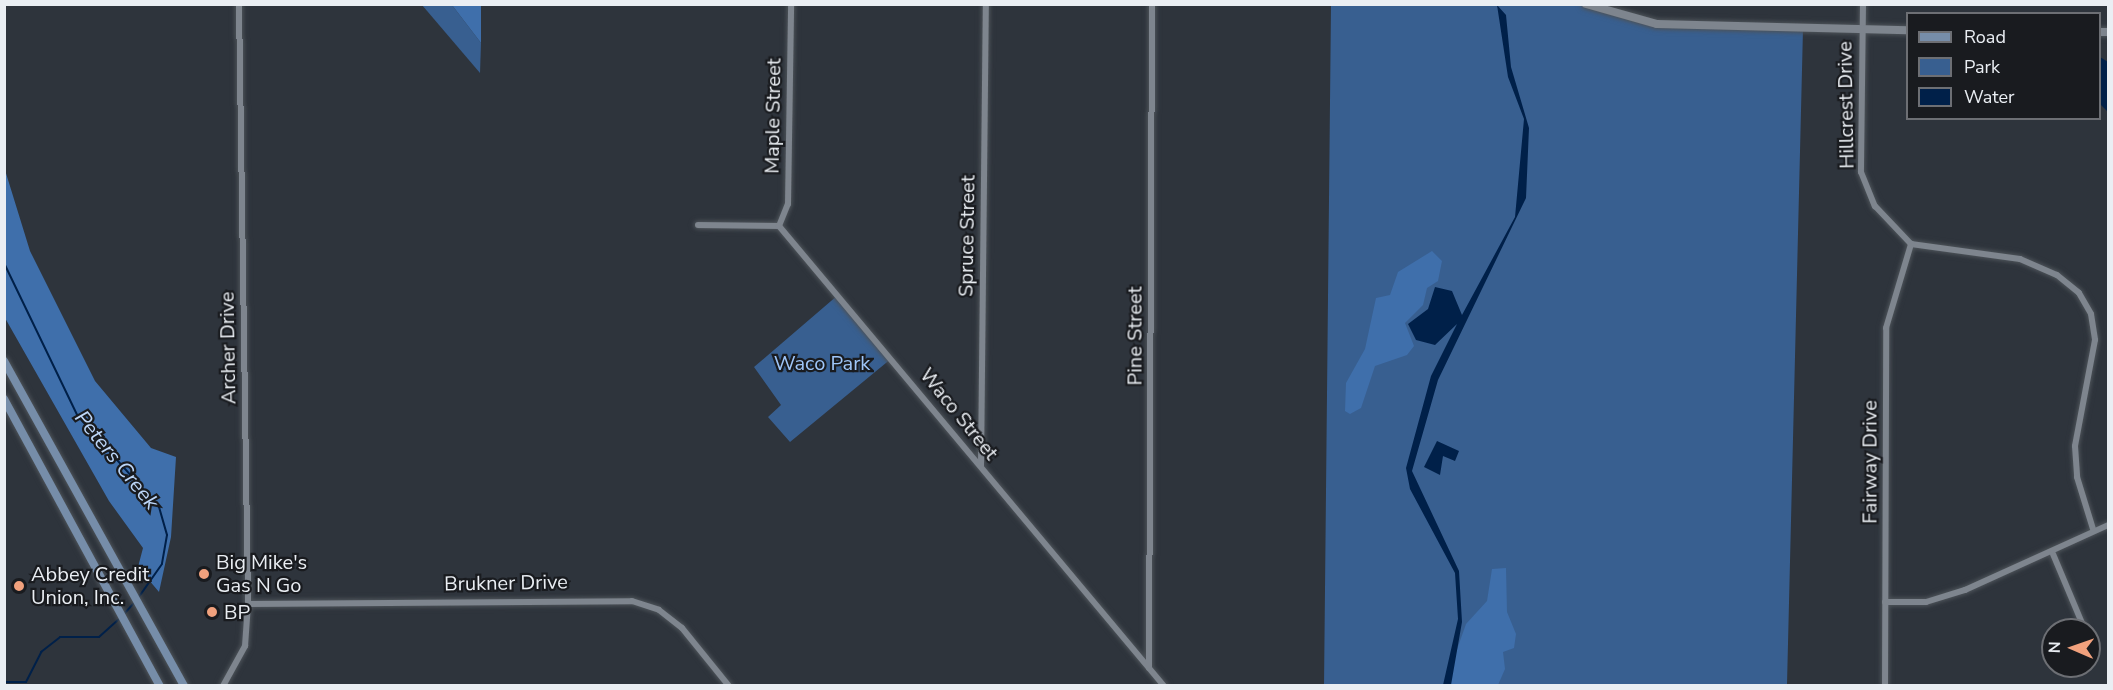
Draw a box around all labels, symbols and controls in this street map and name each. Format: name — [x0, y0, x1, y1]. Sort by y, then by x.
legend — [1906, 12, 2101, 120]
text: Road — [1964, 25, 2006, 49]
street label: Hillcrest Drive — [1833, 41, 1859, 169]
text: Park — [1964, 55, 2000, 79]
street label: Maple Street — [760, 58, 786, 174]
text: Water — [1964, 85, 2015, 109]
street label: Spruce Street — [954, 175, 980, 297]
street label: Pine Street — [1123, 286, 1147, 386]
street label: Archer Drive — [215, 291, 241, 405]
park label: Waco Park — [774, 351, 870, 375]
street label: Waco Street — [915, 363, 1003, 465]
street label: Fairway Drive — [1858, 400, 1882, 524]
water label: Peters Creek — [70, 406, 164, 514]
place label: Big Mike's Gas N Go — [216, 550, 307, 597]
place label: Abbey Credit Union, Inc. — [31, 562, 149, 609]
marker: Big Mike's Gas N Go — [197, 567, 211, 581]
street label: Brukner Drive — [444, 570, 568, 596]
marker: Abbey Credit Union, Inc. — [12, 579, 26, 593]
place label: BP — [224, 600, 250, 624]
marker: BP — [205, 605, 219, 619]
north arrow — [2041, 618, 2101, 678]
text: N — [2044, 641, 2066, 654]

